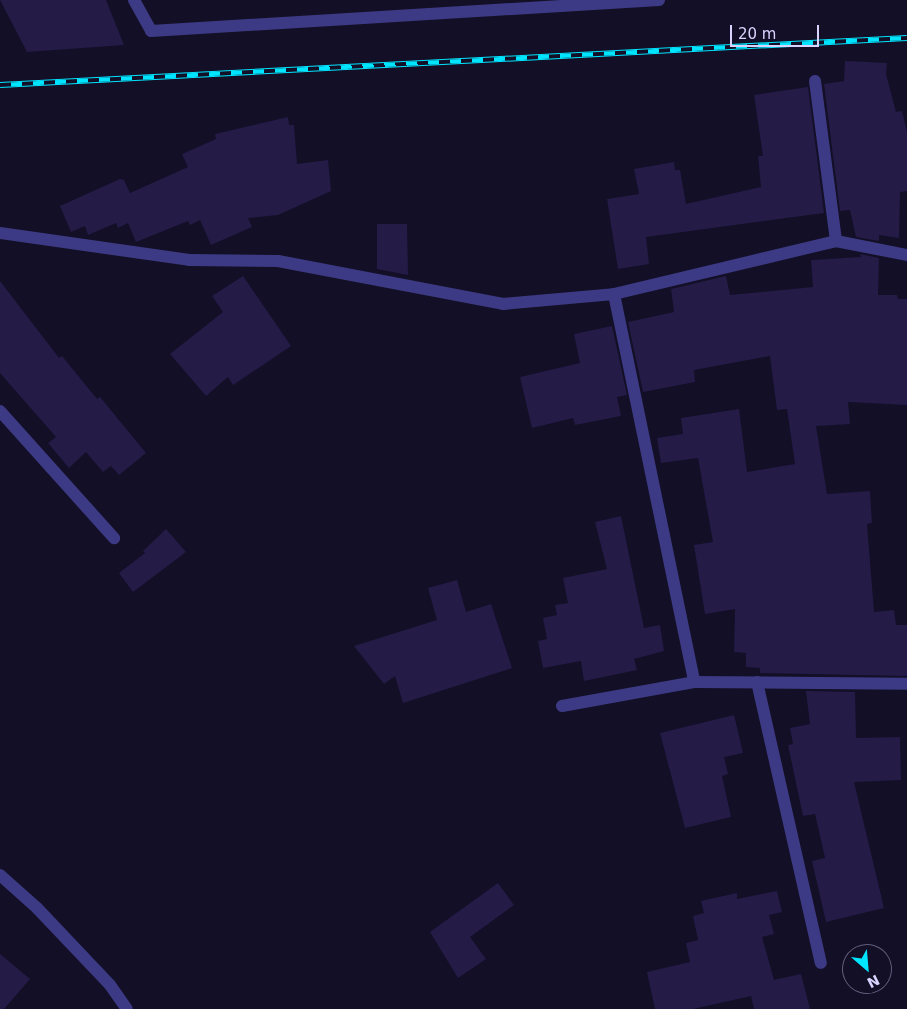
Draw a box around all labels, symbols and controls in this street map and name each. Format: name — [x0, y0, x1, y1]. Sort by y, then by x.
scale bar — [732, 15, 821, 47]
text: 20 m — [738, 25, 776, 43]
north arrow — [842, 944, 892, 994]
text: N — [865, 972, 882, 991]

